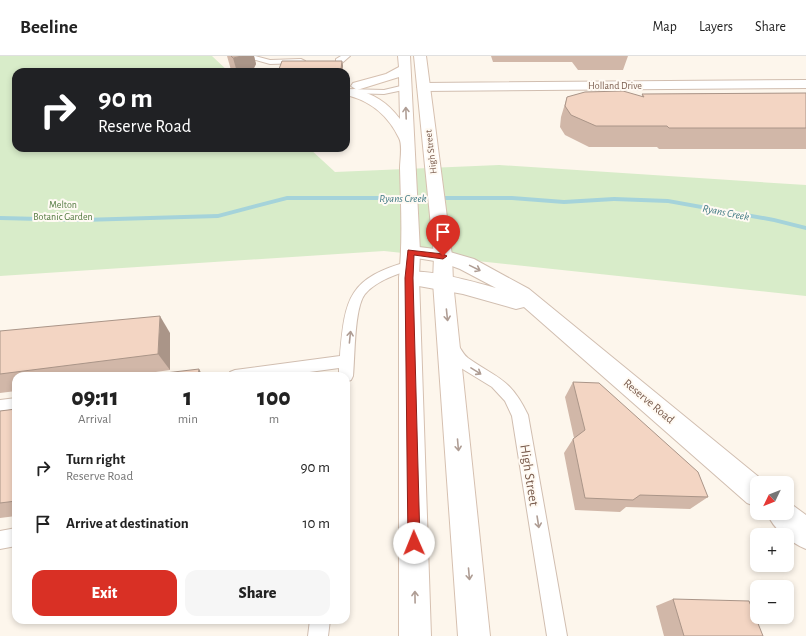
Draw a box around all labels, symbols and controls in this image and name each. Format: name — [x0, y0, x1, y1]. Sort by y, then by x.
text: Beeline — [20, 18, 78, 37]
text: Map — [652, 20, 677, 34]
text: Layers — [699, 20, 733, 34]
text: Share — [755, 20, 786, 34]
street label: Holland Drive — [588, 81, 642, 91]
icon: right — [32, 84, 84, 136]
text: 90 m — [98, 85, 153, 113]
one-way arrow — [402, 107, 410, 120]
text: Reserve Road — [98, 118, 191, 136]
street label: High Street — [423, 128, 439, 175]
water label: Ryans Creek — [379, 193, 427, 204]
park label: Melton Botanic Garden — [33, 200, 93, 222]
water label: Ryans Creek — [702, 203, 750, 222]
pin — [426, 215, 460, 256]
icon: arrive — [432, 221, 454, 243]
one-way arrow — [469, 265, 481, 272]
one-way arrow — [443, 308, 451, 321]
one-way arrow — [346, 331, 353, 344]
one-way arrow — [470, 368, 482, 376]
street label: Reserve Road — [621, 376, 677, 426]
text: 09:11 — [71, 386, 118, 410]
text: 1 — [183, 386, 192, 410]
text: 100 — [257, 386, 291, 410]
text: Arrival — [78, 413, 112, 426]
text: min — [178, 413, 198, 426]
text: m — [269, 413, 279, 426]
one-way arrow — [455, 438, 462, 451]
street label: High Street — [517, 443, 541, 508]
text: Turn right — [66, 452, 125, 467]
icon: right — [32, 457, 54, 479]
text: 90 m — [301, 460, 330, 475]
text: Reserve Road — [66, 470, 133, 483]
north arrow — [750, 476, 794, 520]
map controls — [750, 476, 794, 624]
icon: arrive — [32, 513, 54, 535]
one-way arrow — [534, 515, 542, 528]
text: Arrive at destination — [66, 516, 189, 531]
text: 10 m — [302, 516, 330, 531]
position arrow — [393, 522, 435, 564]
button: + — [750, 528, 794, 572]
one-way arrow — [466, 567, 473, 580]
button: Exit — [32, 570, 177, 616]
button: Share — [185, 570, 330, 616]
button: − — [750, 580, 794, 624]
one-way arrow — [411, 591, 418, 604]

